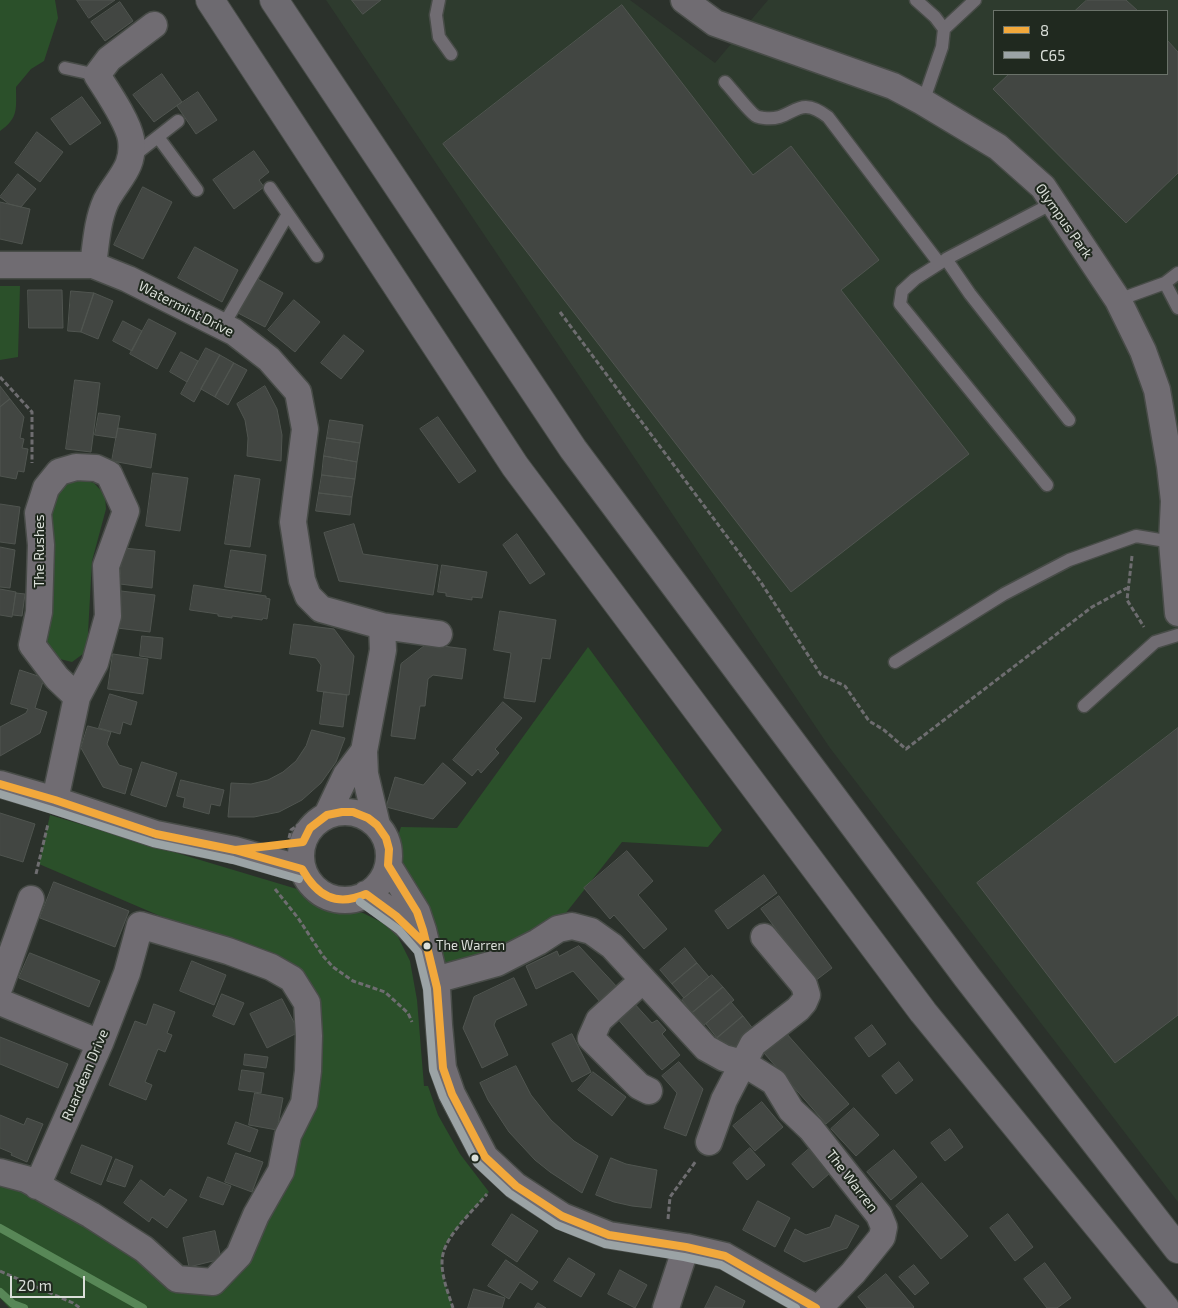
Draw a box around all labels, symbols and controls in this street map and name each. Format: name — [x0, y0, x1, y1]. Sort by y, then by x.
legend — [993, 10, 1168, 75]
text: 8 — [1040, 21, 1049, 39]
text: C65 — [1040, 46, 1065, 64]
street label: Olympus Park — [1032, 180, 1096, 262]
street label: Watermint Drive — [135, 278, 237, 340]
street label: The Rushes — [31, 514, 47, 588]
place label: The Warren — [436, 938, 505, 954]
marker: The Warren — [422, 941, 432, 951]
street label: Ruardean Drive — [58, 1027, 112, 1123]
street label: The Warren — [822, 1147, 882, 1215]
unlabelled marker — [470, 1153, 480, 1163]
scale bar — [12, 1266, 88, 1298]
text: 20 m — [18, 1276, 52, 1294]

